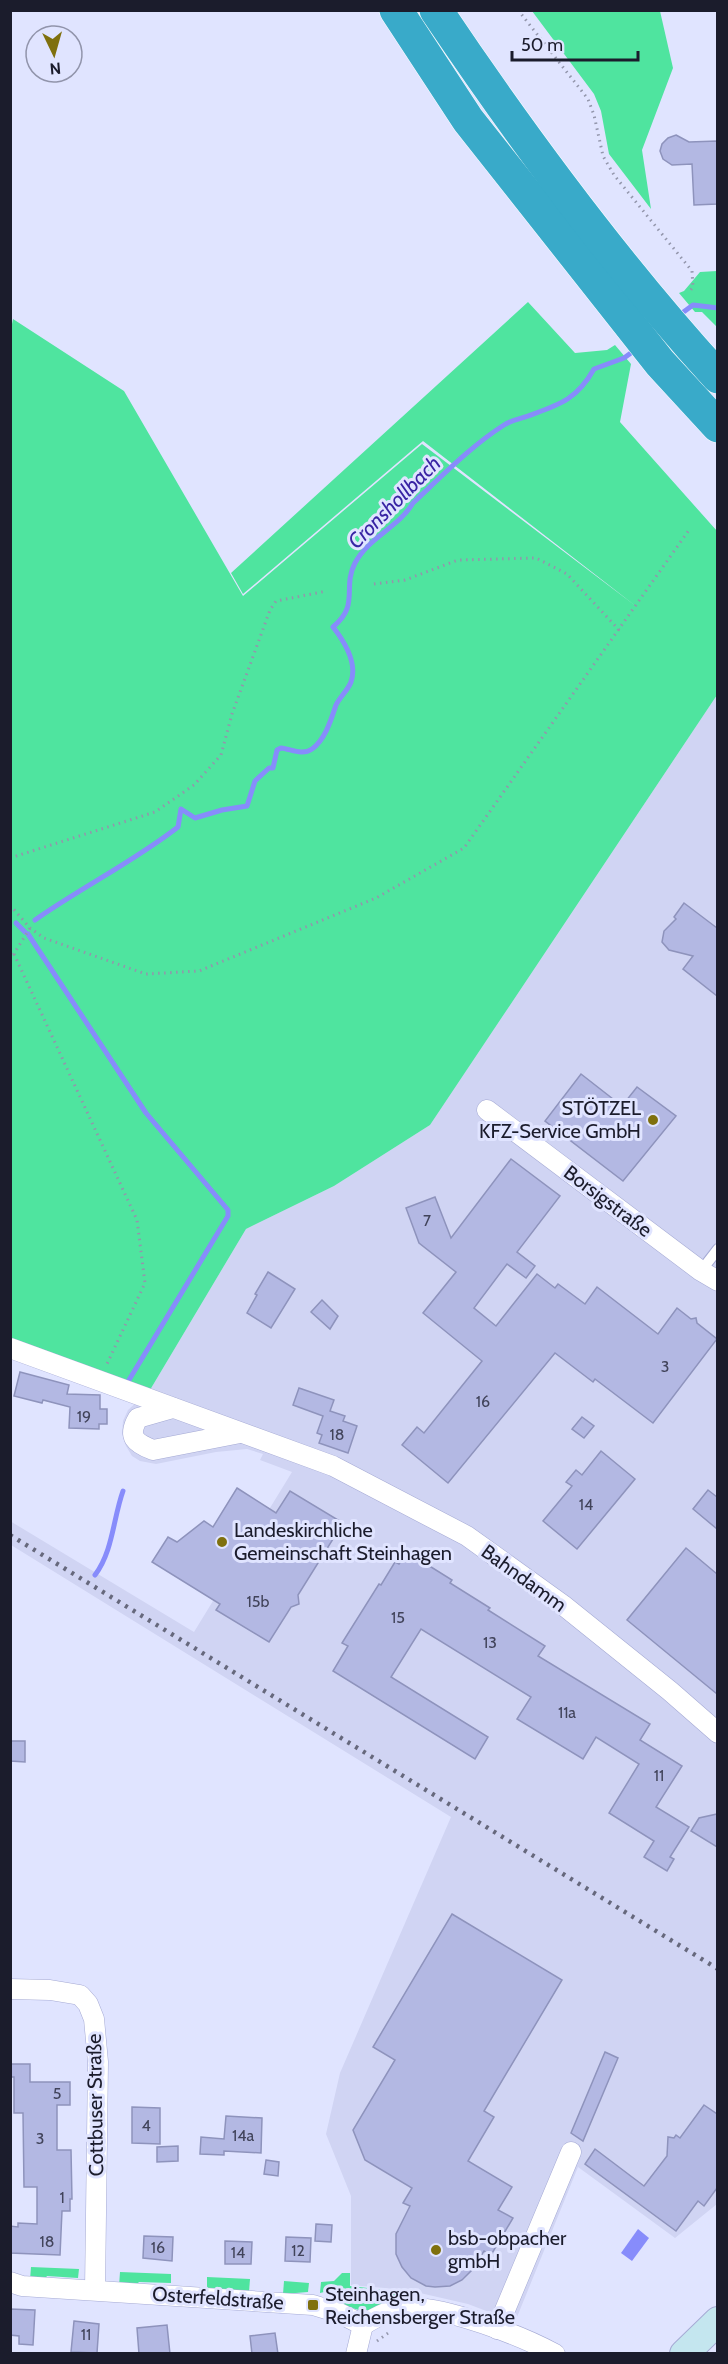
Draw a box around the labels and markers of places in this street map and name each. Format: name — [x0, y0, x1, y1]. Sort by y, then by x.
place label: STÖTZEL KFZ-Service GmbH — [479, 1096, 641, 1143]
marker: STÖTZEL KFZ-Service GmbH — [646, 1113, 660, 1127]
place label: Landeskirchliche Gemeinschaft Steinhagen — [234, 1518, 452, 1565]
marker: Landeskirchliche Gemeinschaft Steinhagen — [215, 1535, 229, 1549]
place label: bsb-obpacher gmbH — [448, 2226, 567, 2273]
marker: bsb-obpacher gmbH — [429, 2243, 443, 2257]
place label: Steinhagen, Reichensberger Straße — [325, 2282, 515, 2329]
marker: Steinhagen, Reichensberger Straße — [306, 2298, 320, 2312]

